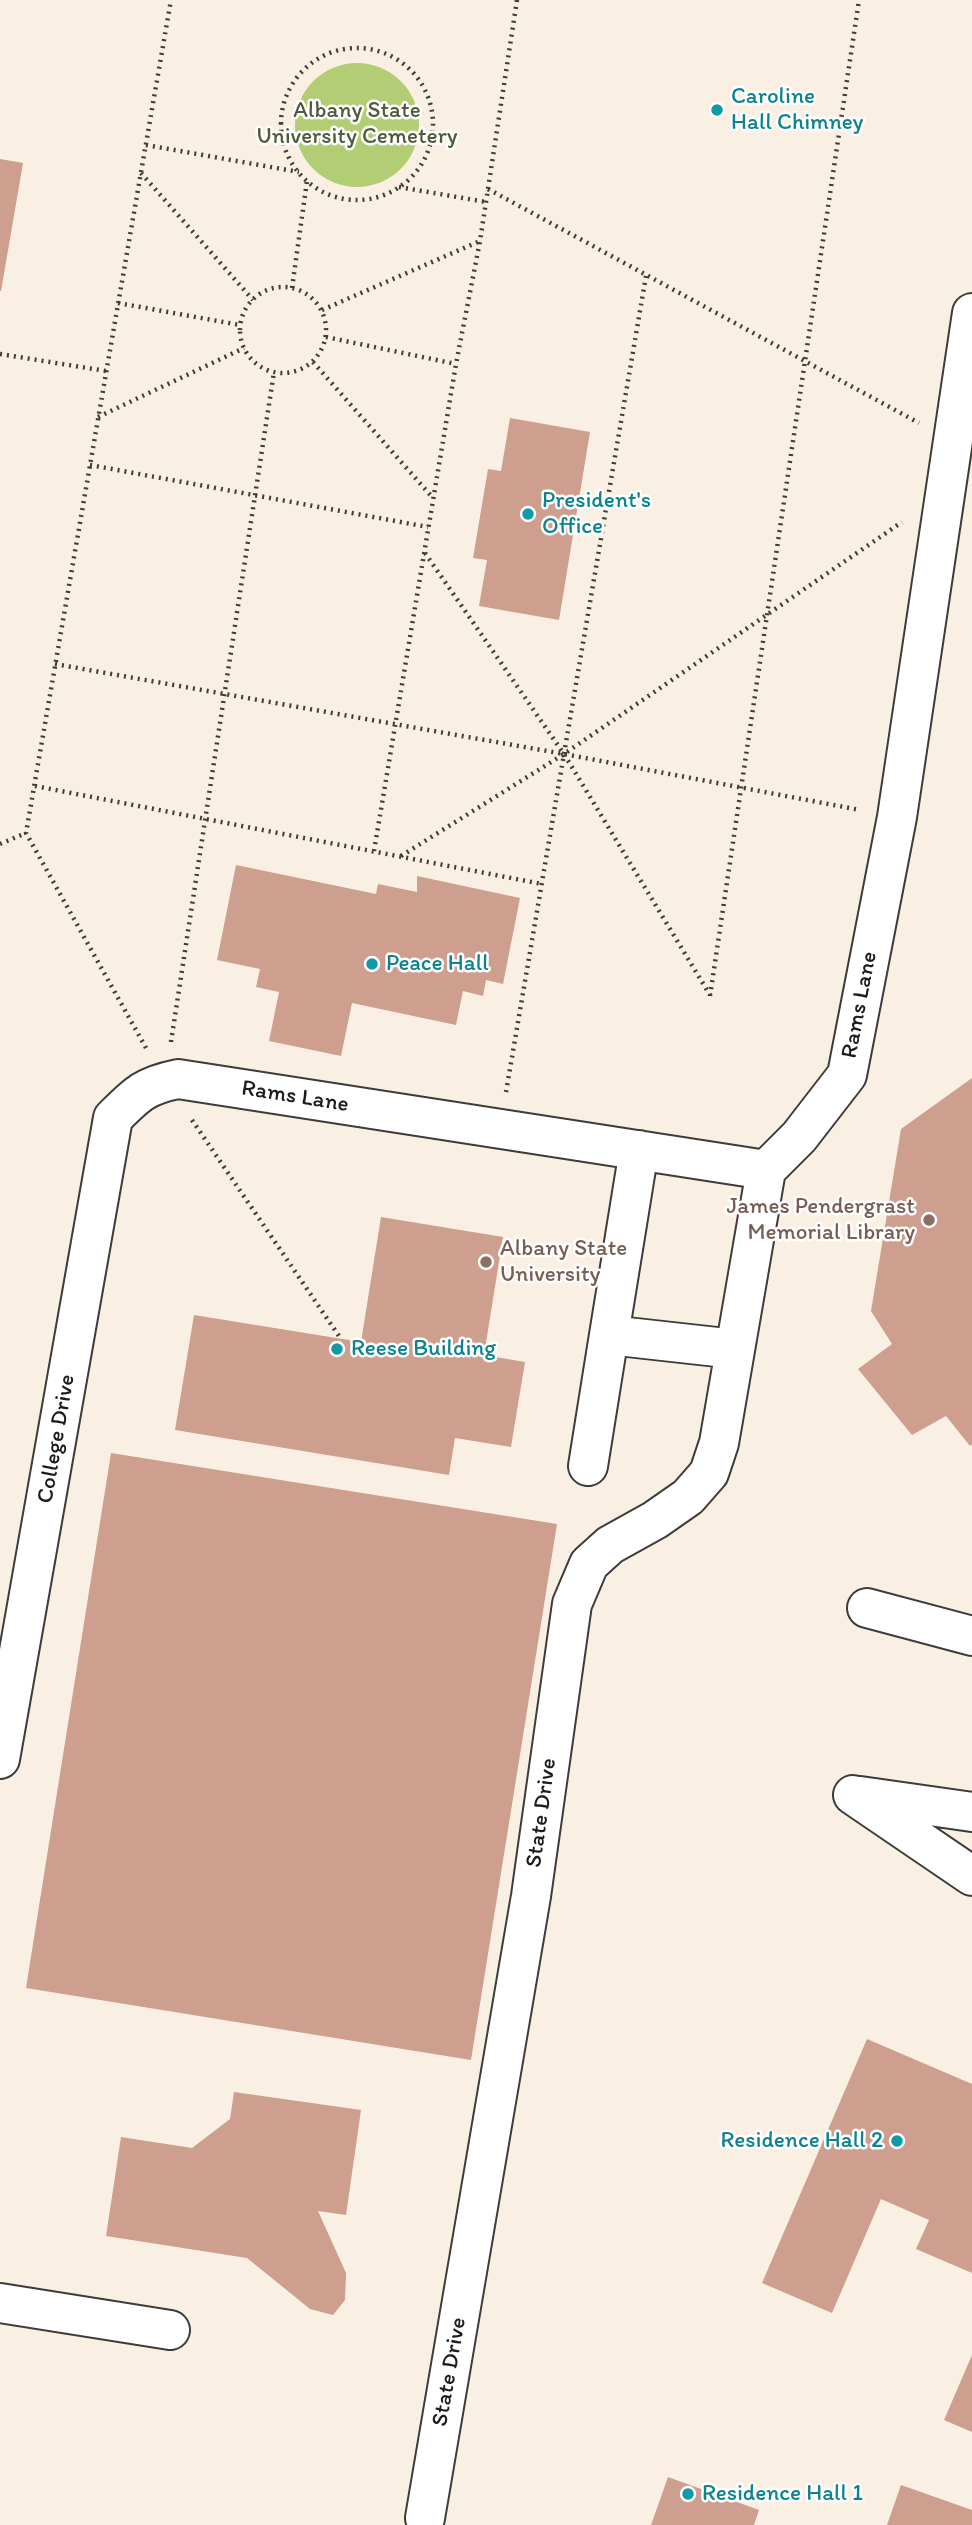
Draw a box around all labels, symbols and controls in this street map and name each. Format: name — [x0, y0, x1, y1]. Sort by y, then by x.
place label: Caroline Hall Chimney — [731, 83, 863, 137]
park label: Albany State University Cemetery — [256, 97, 458, 151]
marker: Caroline Hall Chimney — [709, 102, 725, 118]
place label: President's Office — [542, 487, 651, 541]
marker: President's Office — [520, 506, 536, 522]
street label: Rams Lane — [836, 949, 884, 1061]
place label: Peace Hall — [386, 950, 489, 978]
marker: Peace Hall — [364, 956, 380, 972]
street label: Rams Lane — [239, 1075, 351, 1119]
place label: James Pendergrast Memorial Library — [726, 1193, 915, 1247]
marker: James Pendergrast Memorial Library — [921, 1212, 937, 1228]
place label: Albany State University — [500, 1235, 627, 1289]
marker: Albany State University — [478, 1254, 494, 1270]
place label: Reese Building — [351, 1335, 496, 1363]
marker: Reese Building — [329, 1341, 345, 1357]
street label: College Drive — [32, 1372, 82, 1506]
street label: State Drive — [521, 1757, 563, 1869]
place label: Residence Hall 2 — [721, 2127, 883, 2155]
marker: Residence Hall 2 — [889, 2133, 905, 2149]
street label: State Drive — [427, 2315, 473, 2429]
place label: Residence Hall 1 — [702, 2480, 863, 2508]
marker: Residence Hall 1 — [680, 2486, 696, 2502]

